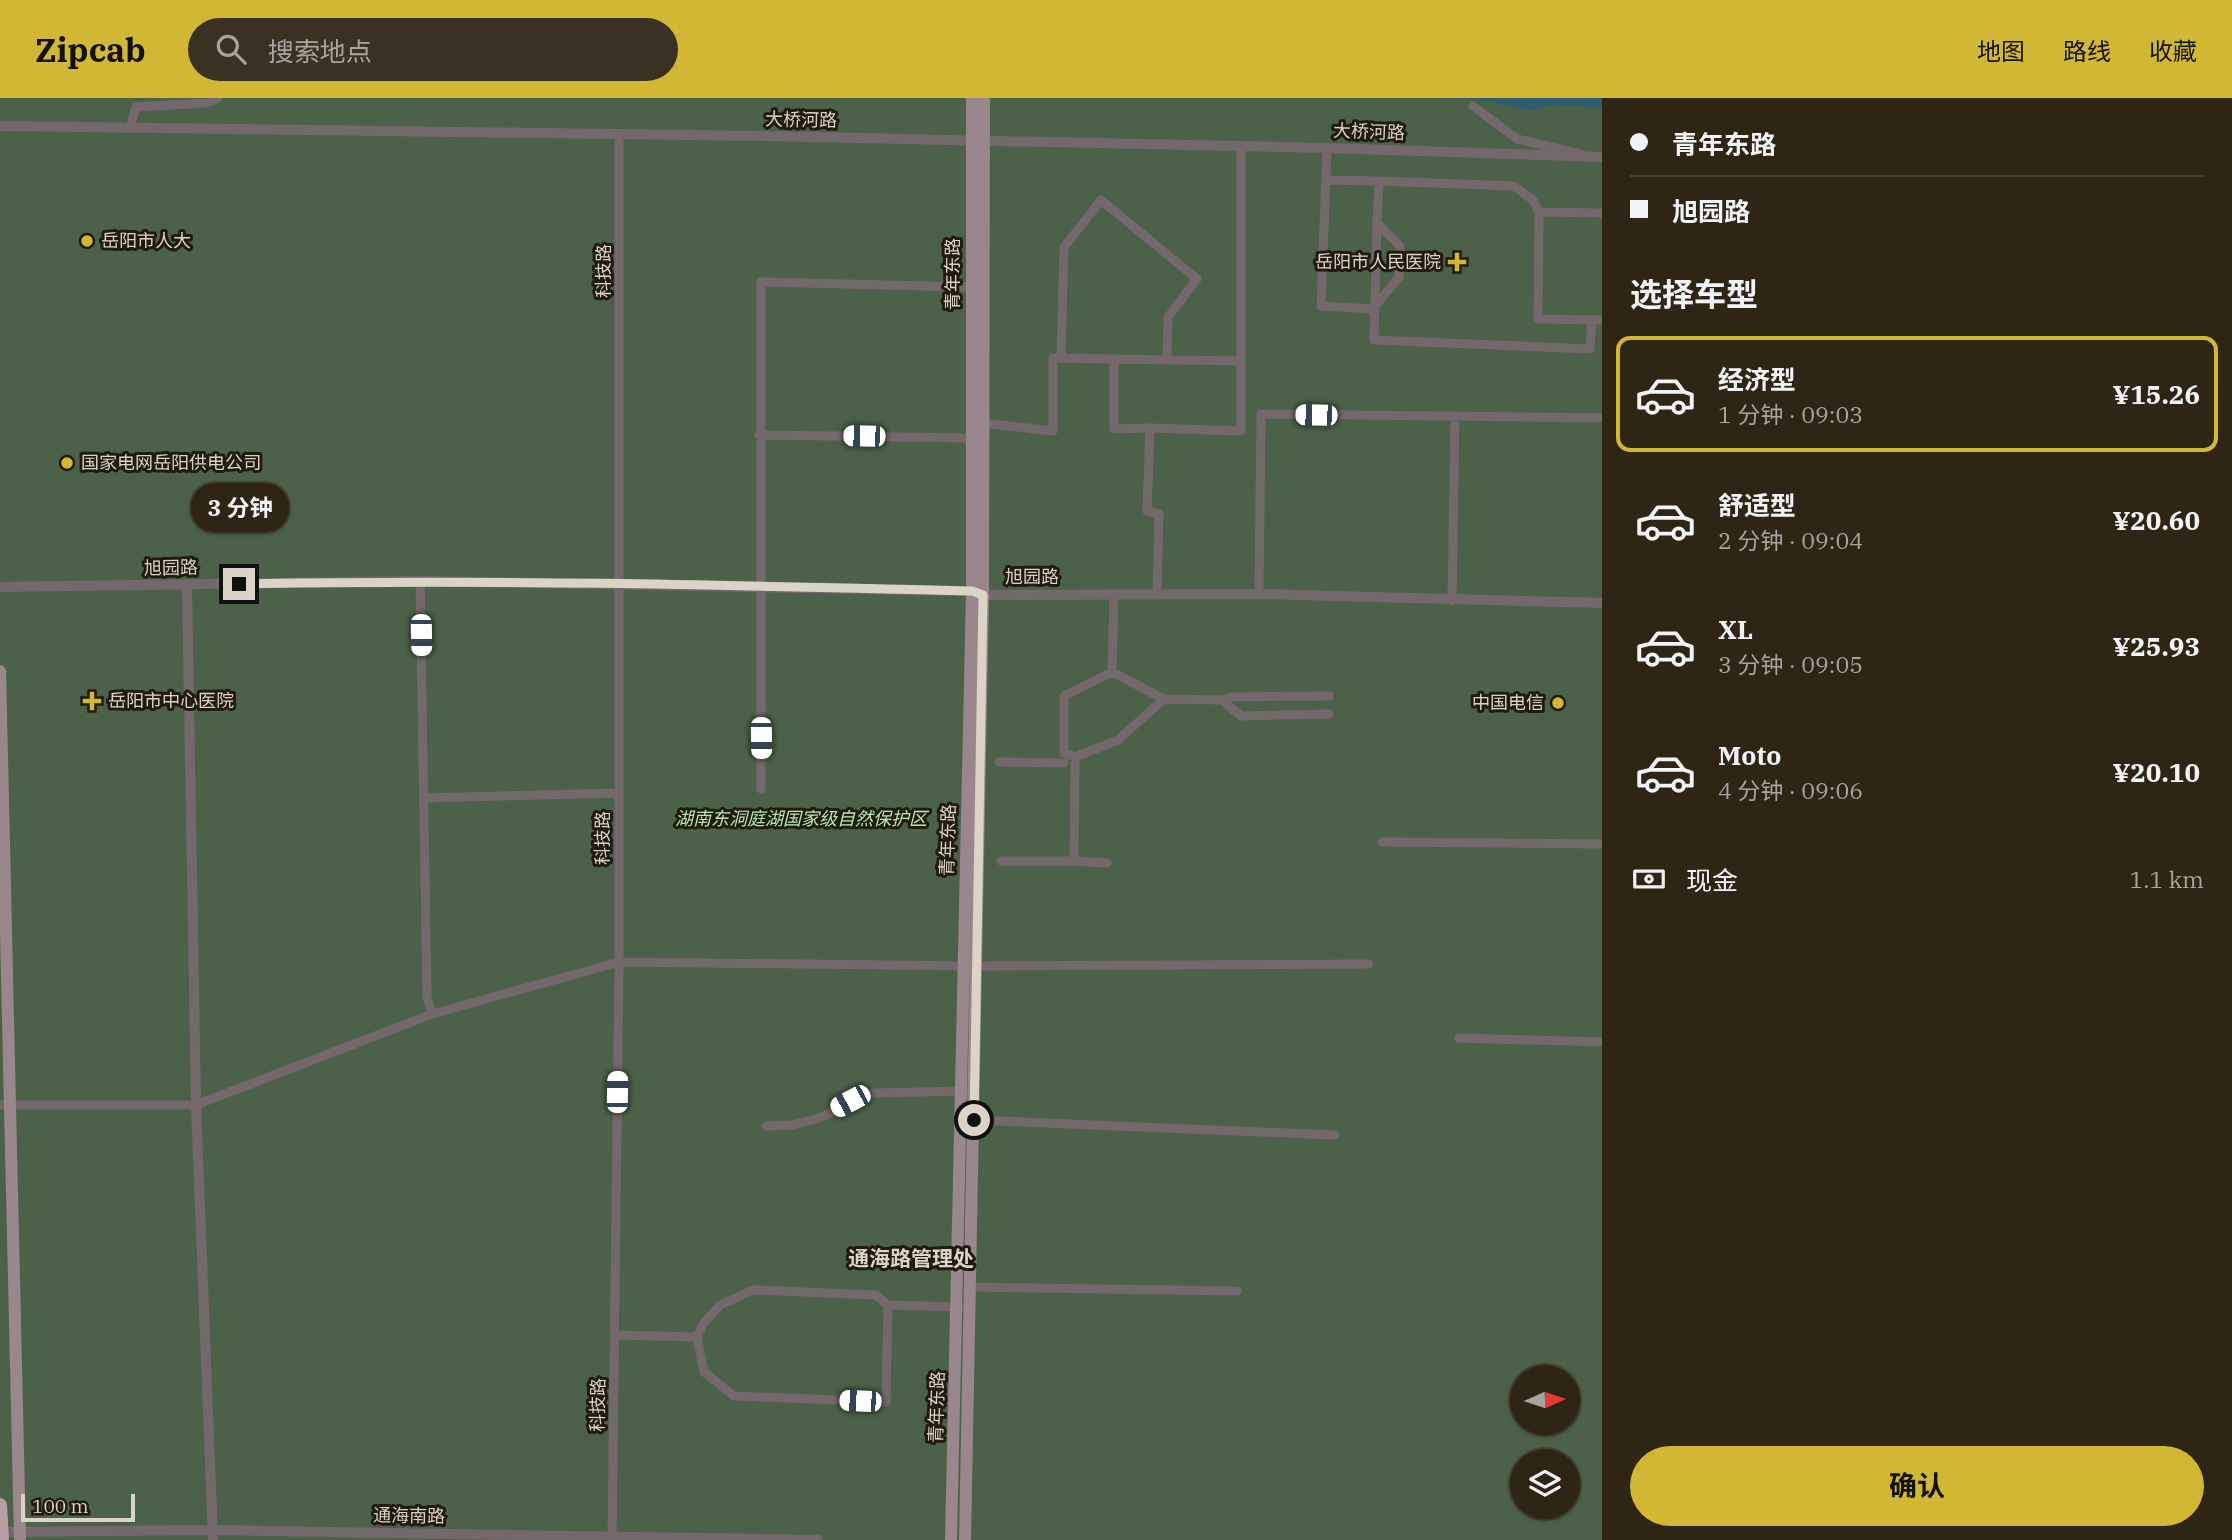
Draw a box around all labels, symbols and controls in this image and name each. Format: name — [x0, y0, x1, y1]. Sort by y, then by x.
search box — [188, 18, 678, 81]
text: Zipcab — [35, 28, 146, 71]
icon: search — [212, 30, 250, 68]
text: 搜索地点 — [268, 34, 372, 68]
text: 地图 — [1977, 35, 2025, 67]
text: 路线 — [2063, 35, 2111, 67]
text: 收藏 — [2149, 35, 2197, 67]
street label: 大桥河路 — [765, 107, 837, 132]
street label: 大桥河路 — [1333, 119, 1405, 144]
text: 青年东路 — [1672, 127, 1776, 161]
text: 旭园路 — [1672, 194, 1750, 228]
place label: 岳阳市人大 — [101, 229, 191, 252]
marker: 岳阳市人大 — [79, 233, 95, 249]
street label: 青年东路 — [941, 238, 964, 310]
street label: 科技路 — [592, 244, 615, 298]
place label: 岳阳市人民医院 — [1315, 250, 1441, 273]
marker: 岳阳市人民医院 — [1447, 252, 1467, 272]
text: 选择车型 — [1630, 273, 1758, 315]
text: 经济型 — [1718, 362, 1796, 396]
icon: car — [1634, 363, 1697, 426]
text: ¥15.26 — [2113, 377, 2200, 411]
text: 1 分钟 · 09:03 — [1718, 399, 1863, 429]
car — [1295, 404, 1338, 426]
car — [843, 425, 886, 447]
place label: 国家电网岳阳供电公司 — [81, 451, 261, 474]
marker: 国家电网岳阳供电公司 — [59, 455, 75, 471]
callout: 3 分钟 — [190, 482, 288, 532]
text: 舒适型 — [1718, 488, 1796, 522]
icon: car — [1634, 489, 1697, 552]
text: 3 分钟 — [207, 492, 273, 522]
text: ¥20.60 — [2113, 503, 2200, 537]
text: 2 分钟 · 09:04 — [1718, 525, 1863, 555]
street label: 旭园路 — [144, 556, 198, 579]
street label: 旭园路 — [1005, 565, 1059, 588]
route end — [223, 568, 255, 600]
text: XL — [1718, 612, 1753, 646]
car — [411, 614, 432, 656]
icon: car — [1634, 615, 1697, 678]
text: ¥25.93 — [2113, 629, 2200, 663]
text: 3 分钟 · 09:05 — [1718, 649, 1863, 679]
place label: 岳阳市中心医院 — [108, 689, 234, 712]
marker: 岳阳市中心医院 — [82, 691, 102, 711]
place label: 中国电信 — [1472, 691, 1544, 714]
marker: 中国电信 — [1550, 695, 1566, 711]
car — [751, 717, 772, 759]
text: Moto — [1718, 738, 1781, 772]
icon: car — [1634, 741, 1697, 804]
text: ¥20.10 — [2113, 755, 2200, 789]
text: 4 分钟 · 09:06 — [1718, 775, 1863, 805]
street label: 青年东路 — [935, 804, 960, 876]
park label: 湖南东洞庭湖国家级自然保护区 — [675, 807, 930, 830]
street label: 科技路 — [591, 811, 614, 865]
icon: cash — [1630, 860, 1668, 898]
text: 现金 — [1686, 863, 1738, 897]
text: 1.1 km — [2130, 864, 2204, 894]
car — [607, 1071, 628, 1113]
car — [827, 1082, 874, 1120]
route start — [958, 1104, 990, 1136]
district label: 通海路管理处 — [848, 1244, 974, 1272]
north arrow — [1510, 1365, 1580, 1435]
map controls — [1510, 1365, 1580, 1519]
street label: 青年东路 — [924, 1371, 949, 1443]
street label: 科技路 — [586, 1378, 609, 1432]
car — [839, 1390, 882, 1412]
button: 确认 — [1630, 1446, 2204, 1526]
button: layers — [1510, 1449, 1580, 1519]
scale bar — [21, 1491, 135, 1523]
text: 100 m — [32, 1494, 89, 1518]
street label: 通海南路 — [373, 1503, 445, 1528]

